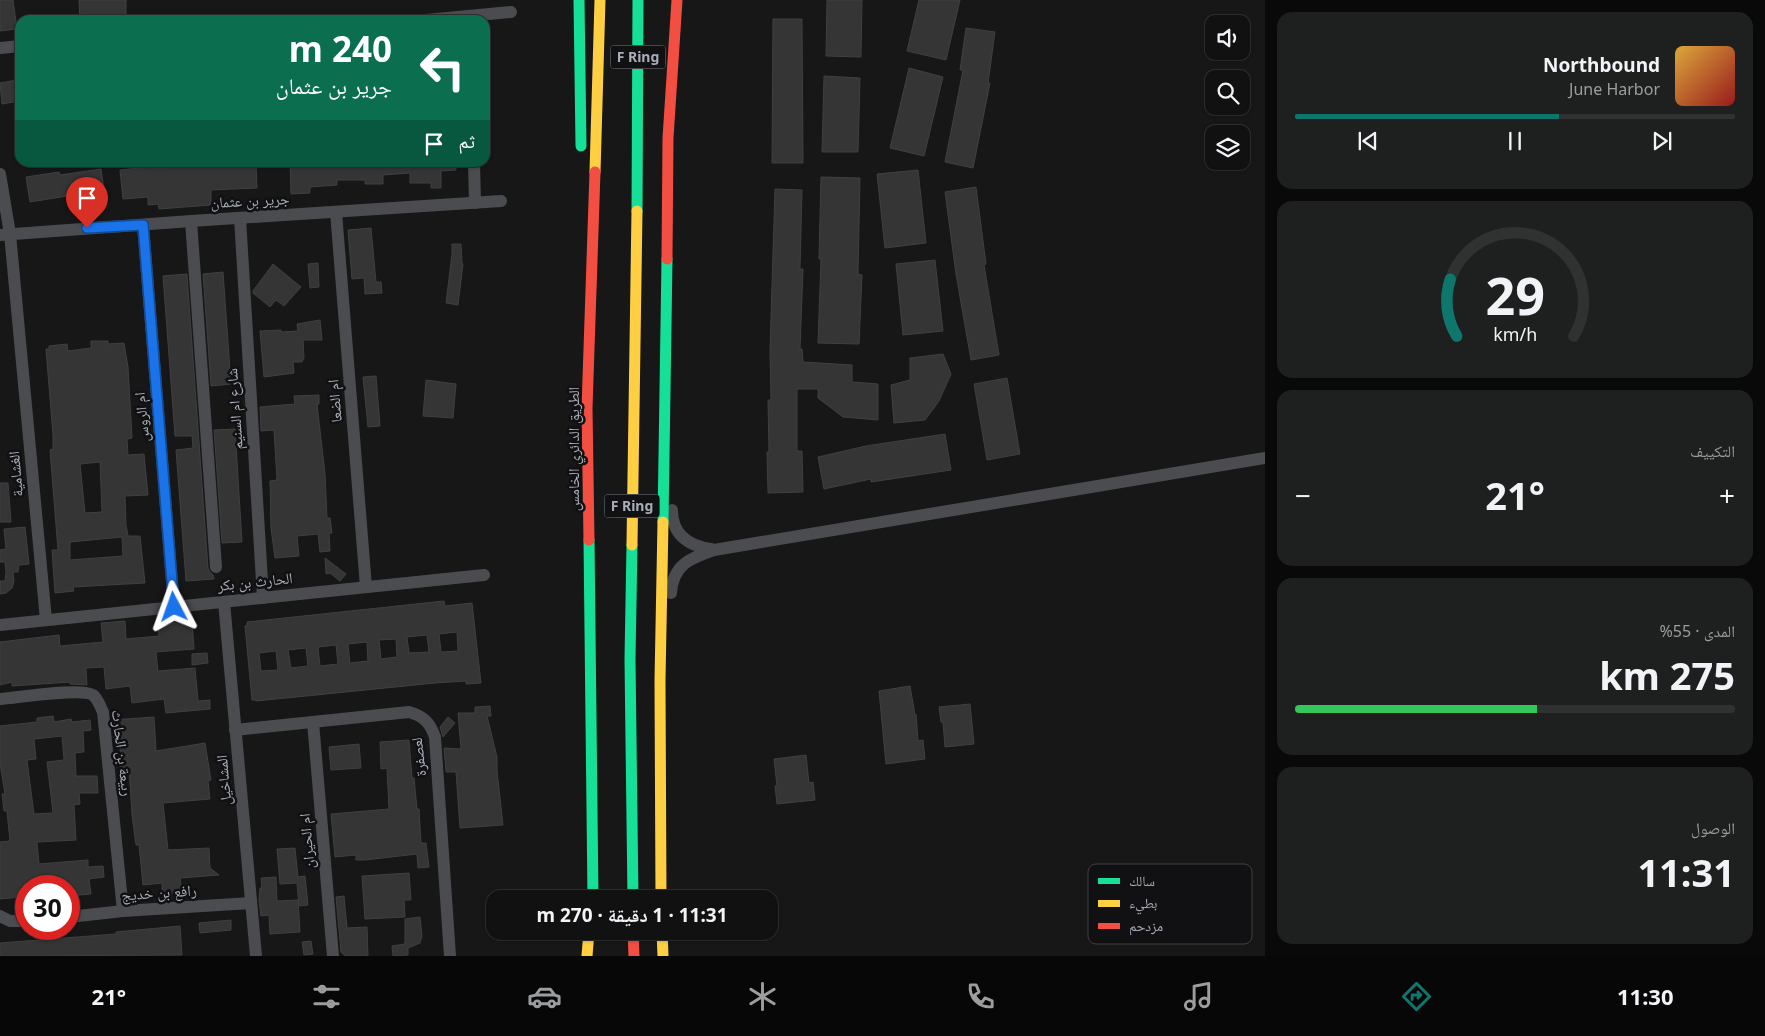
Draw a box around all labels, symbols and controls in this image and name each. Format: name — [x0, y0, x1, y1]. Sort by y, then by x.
map controls — [1205, 15, 1250, 170]
button: sound — [1205, 15, 1250, 60]
text: 240 m — [289, 25, 392, 72]
icon: left — [410, 35, 475, 100]
road number: F Ring — [610, 46, 666, 68]
text: Northbound — [1543, 52, 1660, 78]
text: جرير بن عثمان — [276, 70, 392, 100]
button: search — [1205, 70, 1250, 115]
text: June Harbor — [1569, 78, 1660, 100]
button: layers — [1205, 125, 1250, 170]
icon: previous — [1354, 127, 1382, 155]
icon: pause — [1501, 127, 1529, 155]
icon: next — [1648, 127, 1676, 155]
text: ثم — [458, 128, 475, 154]
icon: arrive — [420, 130, 448, 158]
pin — [66, 177, 108, 228]
icon: arrive — [73, 184, 101, 212]
street label: جرير بن عثمان — [210, 188, 291, 213]
text: 29 — [1485, 259, 1545, 330]
text: km/h — [1493, 322, 1537, 346]
street label: شارع ام السنيم — [221, 367, 248, 450]
street label: ام الضعا — [322, 379, 347, 423]
street label: الطريق الدائري الخامس — [563, 387, 586, 511]
street label: ام الروس — [129, 391, 154, 443]
text: التكييف — [1690, 440, 1735, 462]
street label: الغشامية — [3, 450, 27, 498]
text: 21° — [1485, 469, 1545, 521]
text: − — [1295, 476, 1311, 514]
text: + — [1719, 476, 1735, 514]
road number: F Ring — [604, 494, 660, 518]
street label: الحارث بن بكر — [215, 567, 294, 596]
position arrow — [147, 580, 199, 632]
text: المدى · 55% — [1660, 620, 1735, 642]
text: 275 km — [1599, 649, 1735, 701]
street label: ربيعة بن الحارث — [107, 709, 138, 798]
street label: لعصفرة — [406, 737, 430, 778]
street label: المشاخيل — [211, 754, 236, 806]
street label: ام الحيران — [294, 813, 319, 870]
text: الوصول — [1691, 817, 1735, 839]
text: 11:31 — [1637, 846, 1735, 898]
legend — [1088, 864, 1252, 944]
text: سالك — [1129, 871, 1155, 890]
speed limit sign: 30 — [15, 875, 80, 940]
street label: رافع بن خديج — [121, 879, 197, 906]
text: بطيء — [1129, 893, 1158, 915]
text: 11:31 · 1 دقيقة · 270 m — [536, 902, 728, 928]
text: مزدحم — [1129, 916, 1163, 936]
icon: filters — [309, 979, 344, 1014]
icon: car — [527, 979, 562, 1014]
icon: climate — [745, 979, 780, 1014]
icon: phone — [963, 979, 998, 1014]
icon: music — [1181, 979, 1216, 1014]
icon: directions — [1399, 979, 1434, 1014]
text: 21° — [92, 981, 126, 1011]
text: 11:30 — [1617, 981, 1674, 1011]

